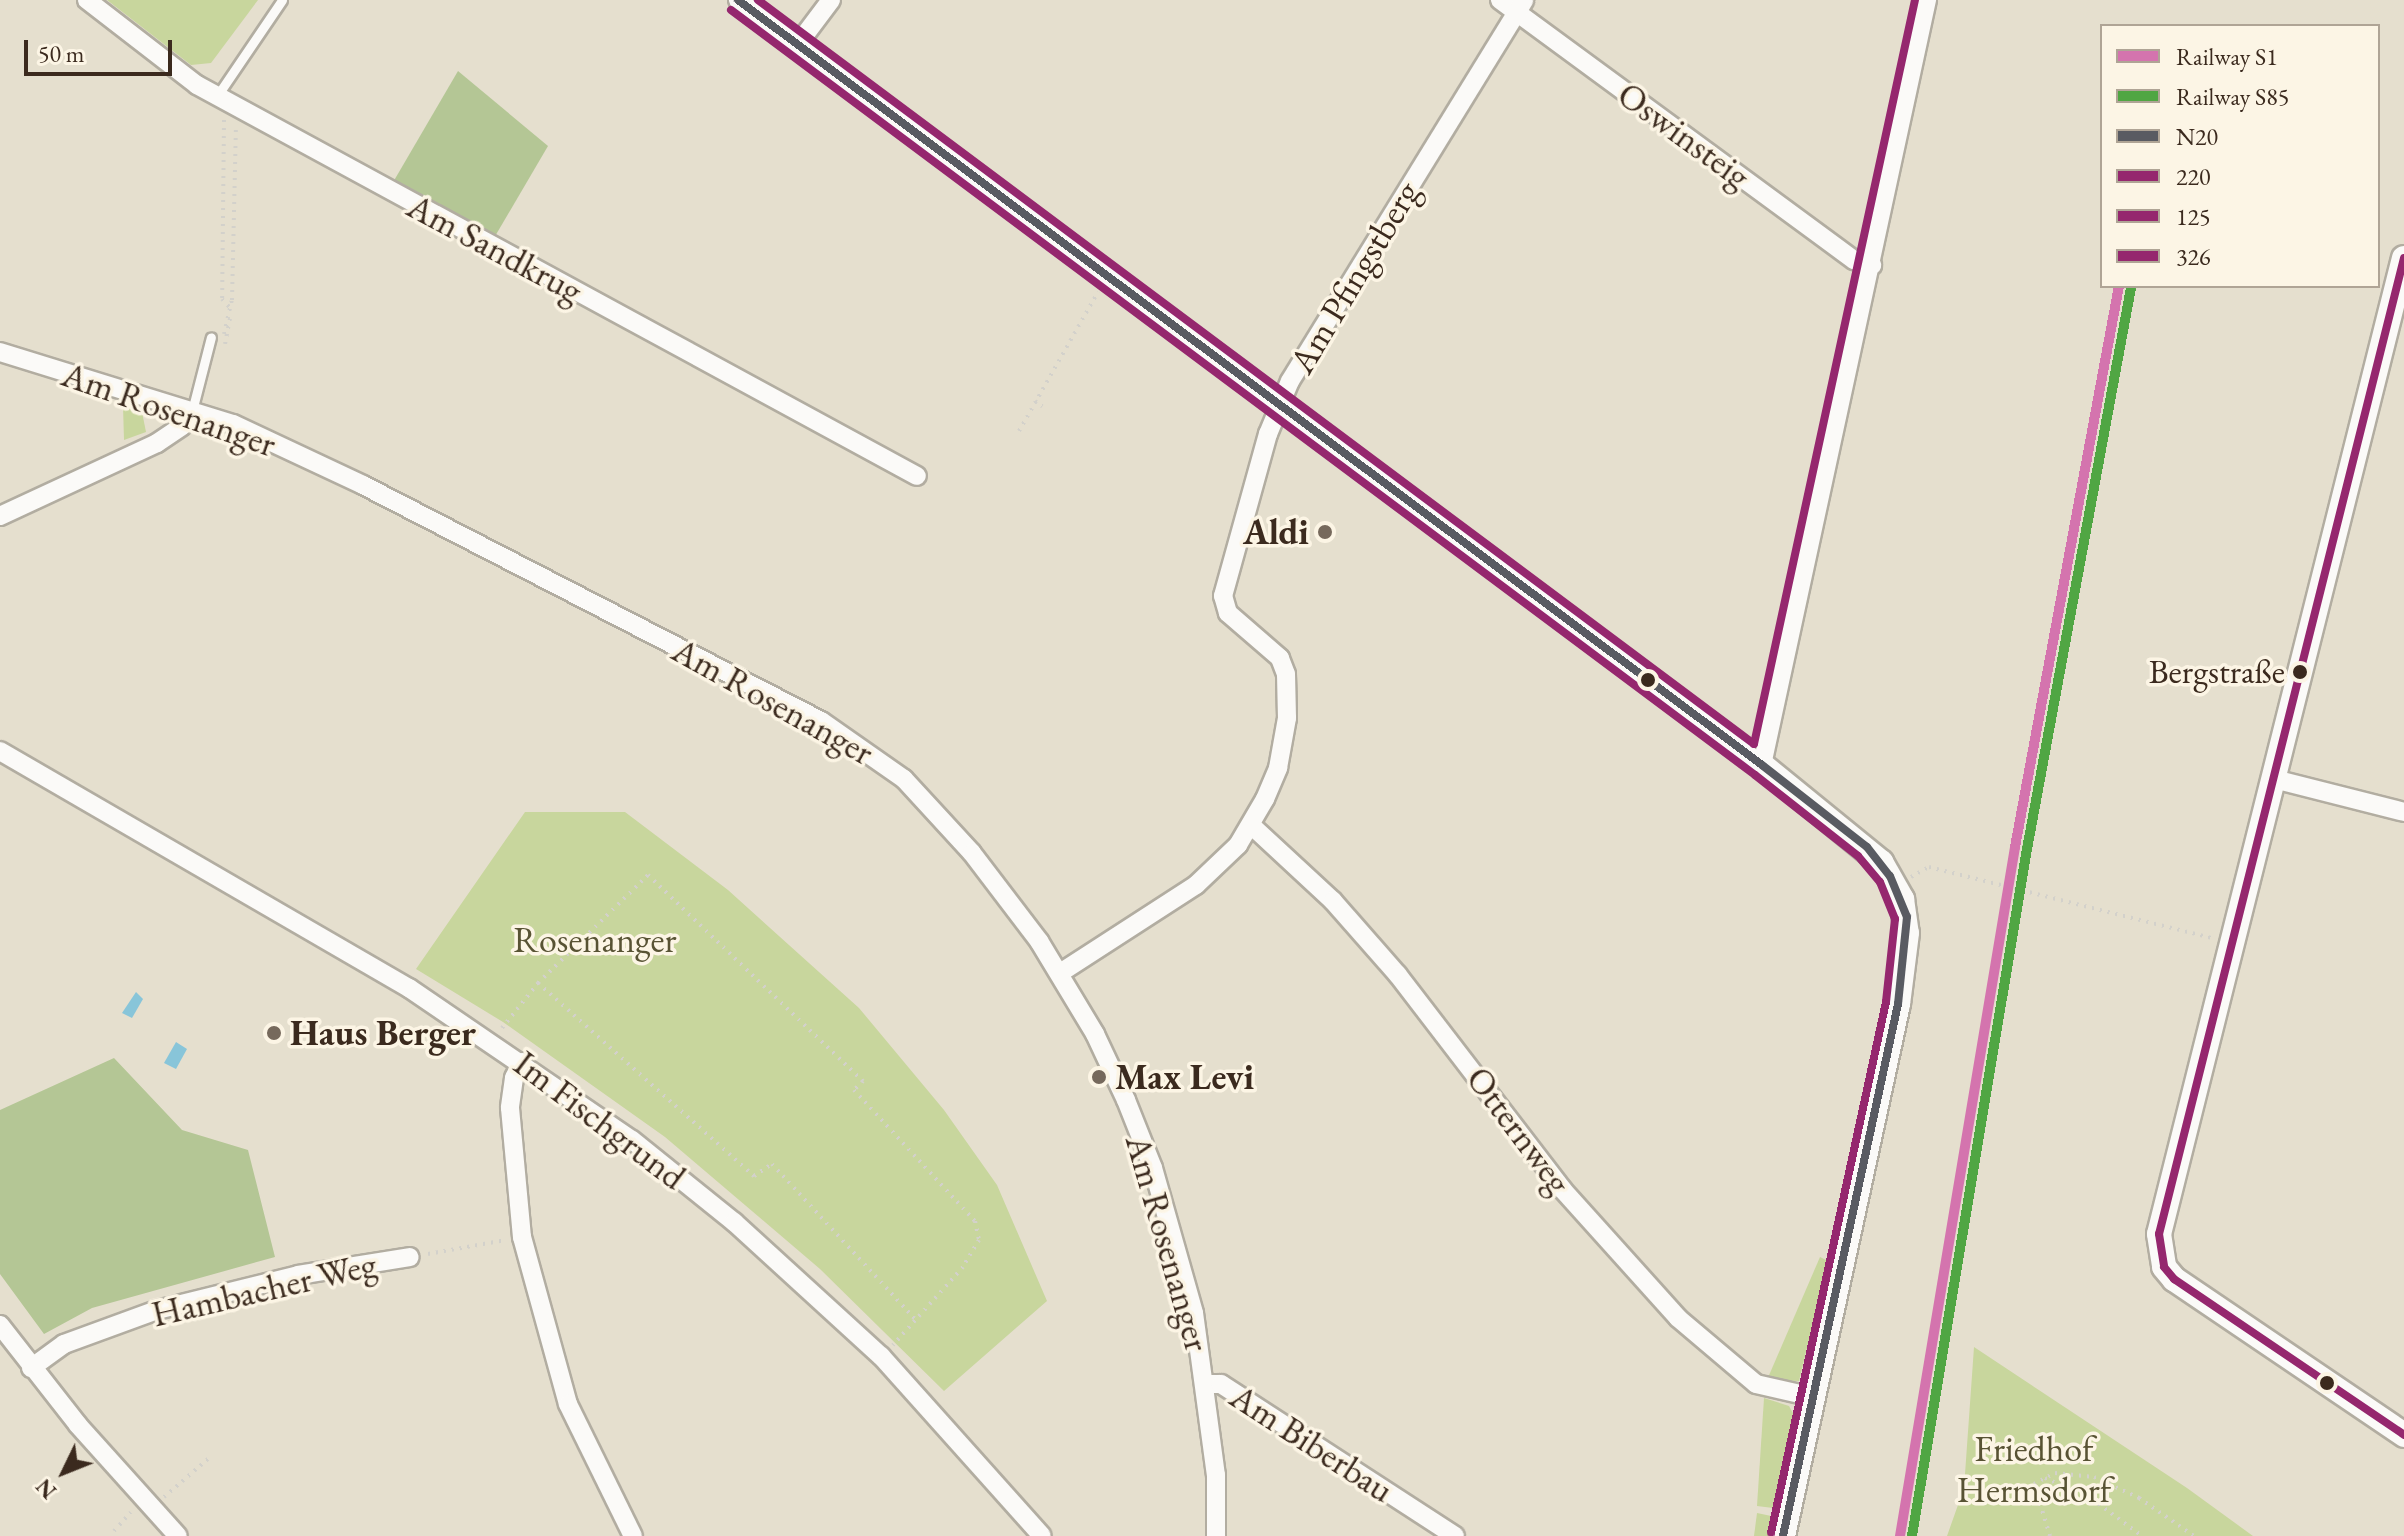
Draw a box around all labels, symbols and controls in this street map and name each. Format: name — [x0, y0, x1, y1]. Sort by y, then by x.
scale bar — [28, 24, 176, 74]
legend — [2100, 24, 2380, 288]
text: 50 m — [38, 38, 85, 69]
text: Railway S1 — [2176, 41, 2278, 72]
street label: Oswinsteig — [1609, 73, 1759, 197]
text: Railway S85 — [2176, 81, 2289, 112]
text: N20 — [2176, 121, 2218, 152]
text: 220 — [2176, 161, 2211, 192]
street label: Am Pfingstberg — [1280, 173, 1428, 381]
street label: Am Sandkrug — [400, 184, 590, 312]
text: 125 — [2176, 201, 2211, 232]
text: 326 — [2176, 241, 2211, 272]
street label: Am Rosenanger — [56, 352, 282, 466]
place label: Aldi — [1243, 510, 1309, 554]
marker: Aldi — [1316, 523, 1334, 541]
street label: Am Rosenanger — [665, 628, 881, 774]
place label: Bergstraße — [2149, 652, 2285, 692]
marker: Bergstraße — [2292, 664, 2308, 680]
unlabelled marker — [1640, 672, 1656, 688]
park label: Rosenanger — [513, 918, 677, 962]
place label: Haus Berger — [290, 1011, 476, 1055]
marker: Haus Berger — [265, 1024, 283, 1042]
street label: Im Fischgrund — [506, 1042, 694, 1198]
place label: Max Levi — [1115, 1055, 1254, 1099]
street label: Otternweg — [1457, 1058, 1581, 1202]
marker: Max Levi — [1090, 1068, 1108, 1086]
street label: Am Rosenanger — [1116, 1130, 1220, 1356]
street label: Hambacher Weg — [147, 1242, 381, 1336]
street label: Am Biberbau — [1222, 1374, 1402, 1512]
unlabelled marker — [2319, 1375, 2335, 1391]
park label: Friedhof Hermsdorf — [1957, 1426, 2111, 1511]
north arrow — [24, 1432, 104, 1512]
text: N — [29, 1472, 63, 1505]

